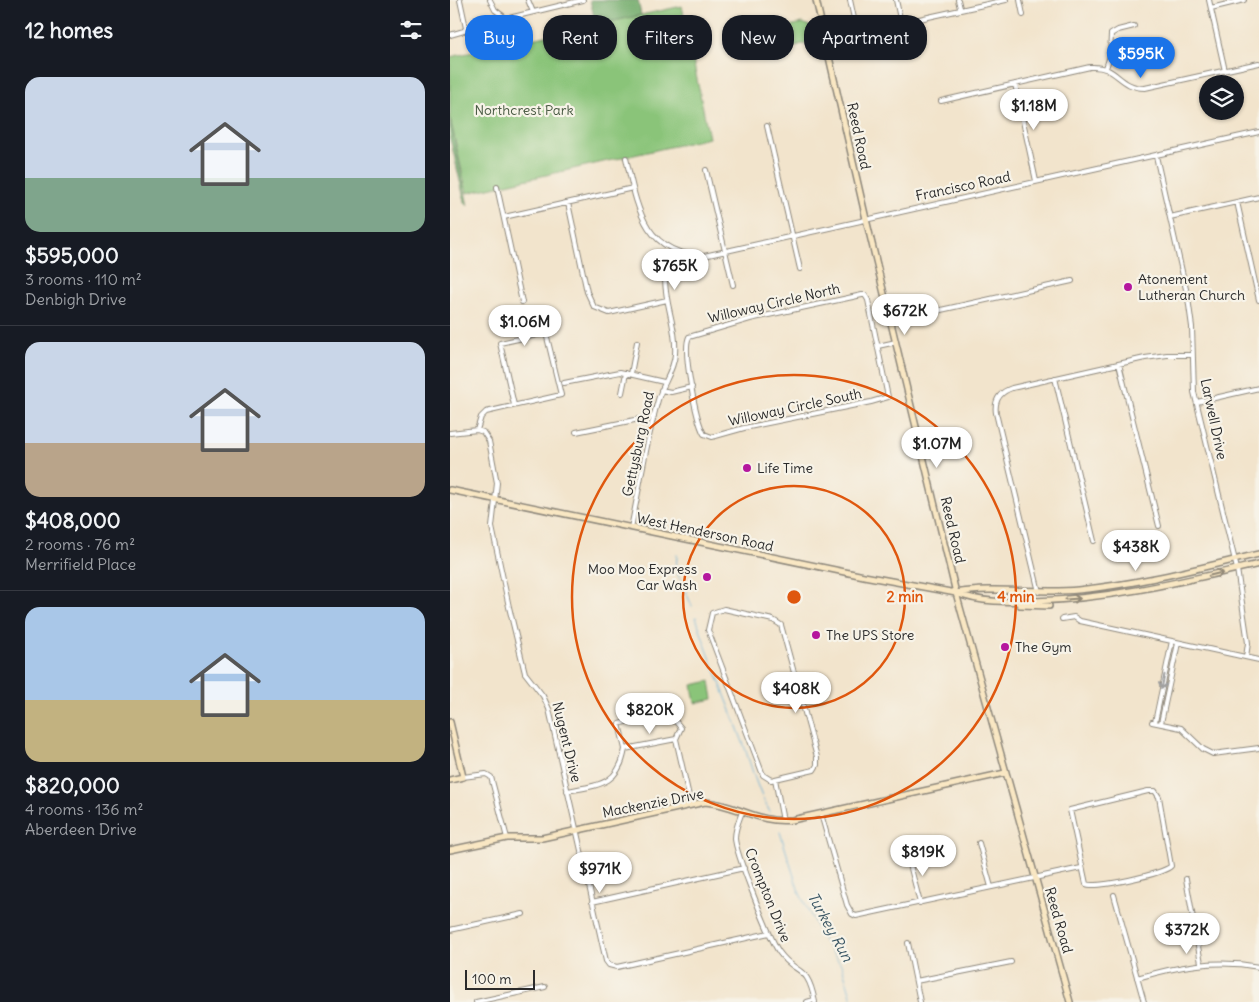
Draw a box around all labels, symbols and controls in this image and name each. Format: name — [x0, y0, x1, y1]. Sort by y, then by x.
chip: Buy — [465, 15, 533, 60]
chip: Rent — [543, 15, 617, 60]
chip: Filters — [627, 15, 712, 60]
chip: New — [722, 15, 794, 60]
chip: Apartment — [804, 15, 927, 60]
icon: filters — [397, 16, 425, 44]
text: 12 homes — [25, 17, 113, 44]
pin: $595K — [1106, 36, 1176, 79]
text: $595K — [1118, 43, 1164, 63]
map controls — [1199, 75, 1244, 120]
button: layers — [1199, 75, 1244, 120]
pin: $1.18M — [993, 88, 1075, 131]
text: $1.18M — [1011, 95, 1057, 115]
park label: Northcrest Park — [474, 101, 574, 119]
street label: Reed Road — [843, 101, 875, 171]
icon: home — [180, 109, 270, 199]
street label: Francisco Road — [914, 167, 1012, 205]
text: $595,000 — [25, 242, 119, 269]
pin: $765K — [640, 248, 710, 291]
text: $765K — [653, 255, 697, 275]
text: 3 rooms · 110 m² — [25, 269, 142, 289]
place label: Atonement Lutheran Church — [1138, 270, 1245, 304]
street label: Willoway Circle North — [706, 279, 842, 327]
marker: Atonement Lutheran Church — [1122, 281, 1134, 293]
text: Denbigh Drive — [25, 289, 126, 309]
pin: $672K — [870, 294, 940, 336]
text: $672K — [883, 300, 927, 320]
pin: $1.06M — [484, 304, 566, 347]
text: $1.06M — [499, 311, 551, 331]
icon: home — [180, 375, 270, 465]
street label: Larwell Drive — [1197, 377, 1231, 461]
street label: Willoway Circle South — [727, 384, 863, 430]
street label: Gettysburg Road — [618, 390, 658, 498]
pin: $1.07M — [896, 426, 978, 469]
text: $1.07M — [912, 433, 962, 453]
place label: Life Time — [757, 459, 813, 477]
marker: Life Time — [741, 462, 753, 474]
street label: Reed Road — [937, 495, 969, 565]
text: $408,000 — [25, 507, 121, 534]
street label: West Henderson Road — [635, 509, 775, 555]
pin: $438K — [1101, 530, 1171, 572]
text: 2 rooms · 76 m² — [25, 534, 135, 554]
text: $438K — [1113, 536, 1159, 556]
text: Merrifield Place — [25, 554, 136, 574]
place label: Moo Moo Express Car Wash — [588, 560, 697, 594]
one-way arrow — [1207, 569, 1223, 578]
marker: Moo Moo Express Car Wash — [701, 571, 713, 583]
text: 2 min — [887, 587, 924, 606]
text: 4 min — [997, 587, 1035, 606]
centre of rings — [785, 588, 803, 606]
one-way arrow — [1065, 595, 1081, 604]
place label: The UPS Store — [826, 626, 914, 644]
marker: The UPS Store — [810, 629, 822, 641]
place label: The Gym — [1015, 638, 1072, 656]
icon: home — [180, 640, 270, 730]
marker: The Gym — [999, 641, 1011, 653]
pin: $408K — [761, 672, 831, 714]
one-way arrow — [1158, 673, 1168, 689]
text: $408K — [772, 678, 820, 698]
pin: $820K — [615, 692, 685, 735]
text: $820K — [626, 699, 674, 719]
street label: Nugent Drive — [548, 700, 586, 784]
text: $820,000 — [25, 772, 120, 799]
street label: Mackenzie Drive — [601, 784, 705, 822]
text: 4 rooms · 136 m² — [25, 799, 143, 819]
text: Aberdeen Drive — [25, 819, 137, 839]
pin: $819K — [888, 834, 958, 877]
text: $819K — [901, 841, 945, 861]
street label: Crompton Drive — [741, 845, 795, 945]
pin: $971K — [565, 852, 635, 894]
text: $971K — [579, 858, 621, 878]
street label: Reed Road — [1041, 885, 1077, 955]
water label: Turkey Run — [804, 889, 857, 965]
pin: $372K — [1152, 912, 1222, 955]
text: $372K — [1165, 919, 1209, 939]
scale bar — [465, 967, 535, 990]
text: 100 m — [472, 970, 512, 988]

